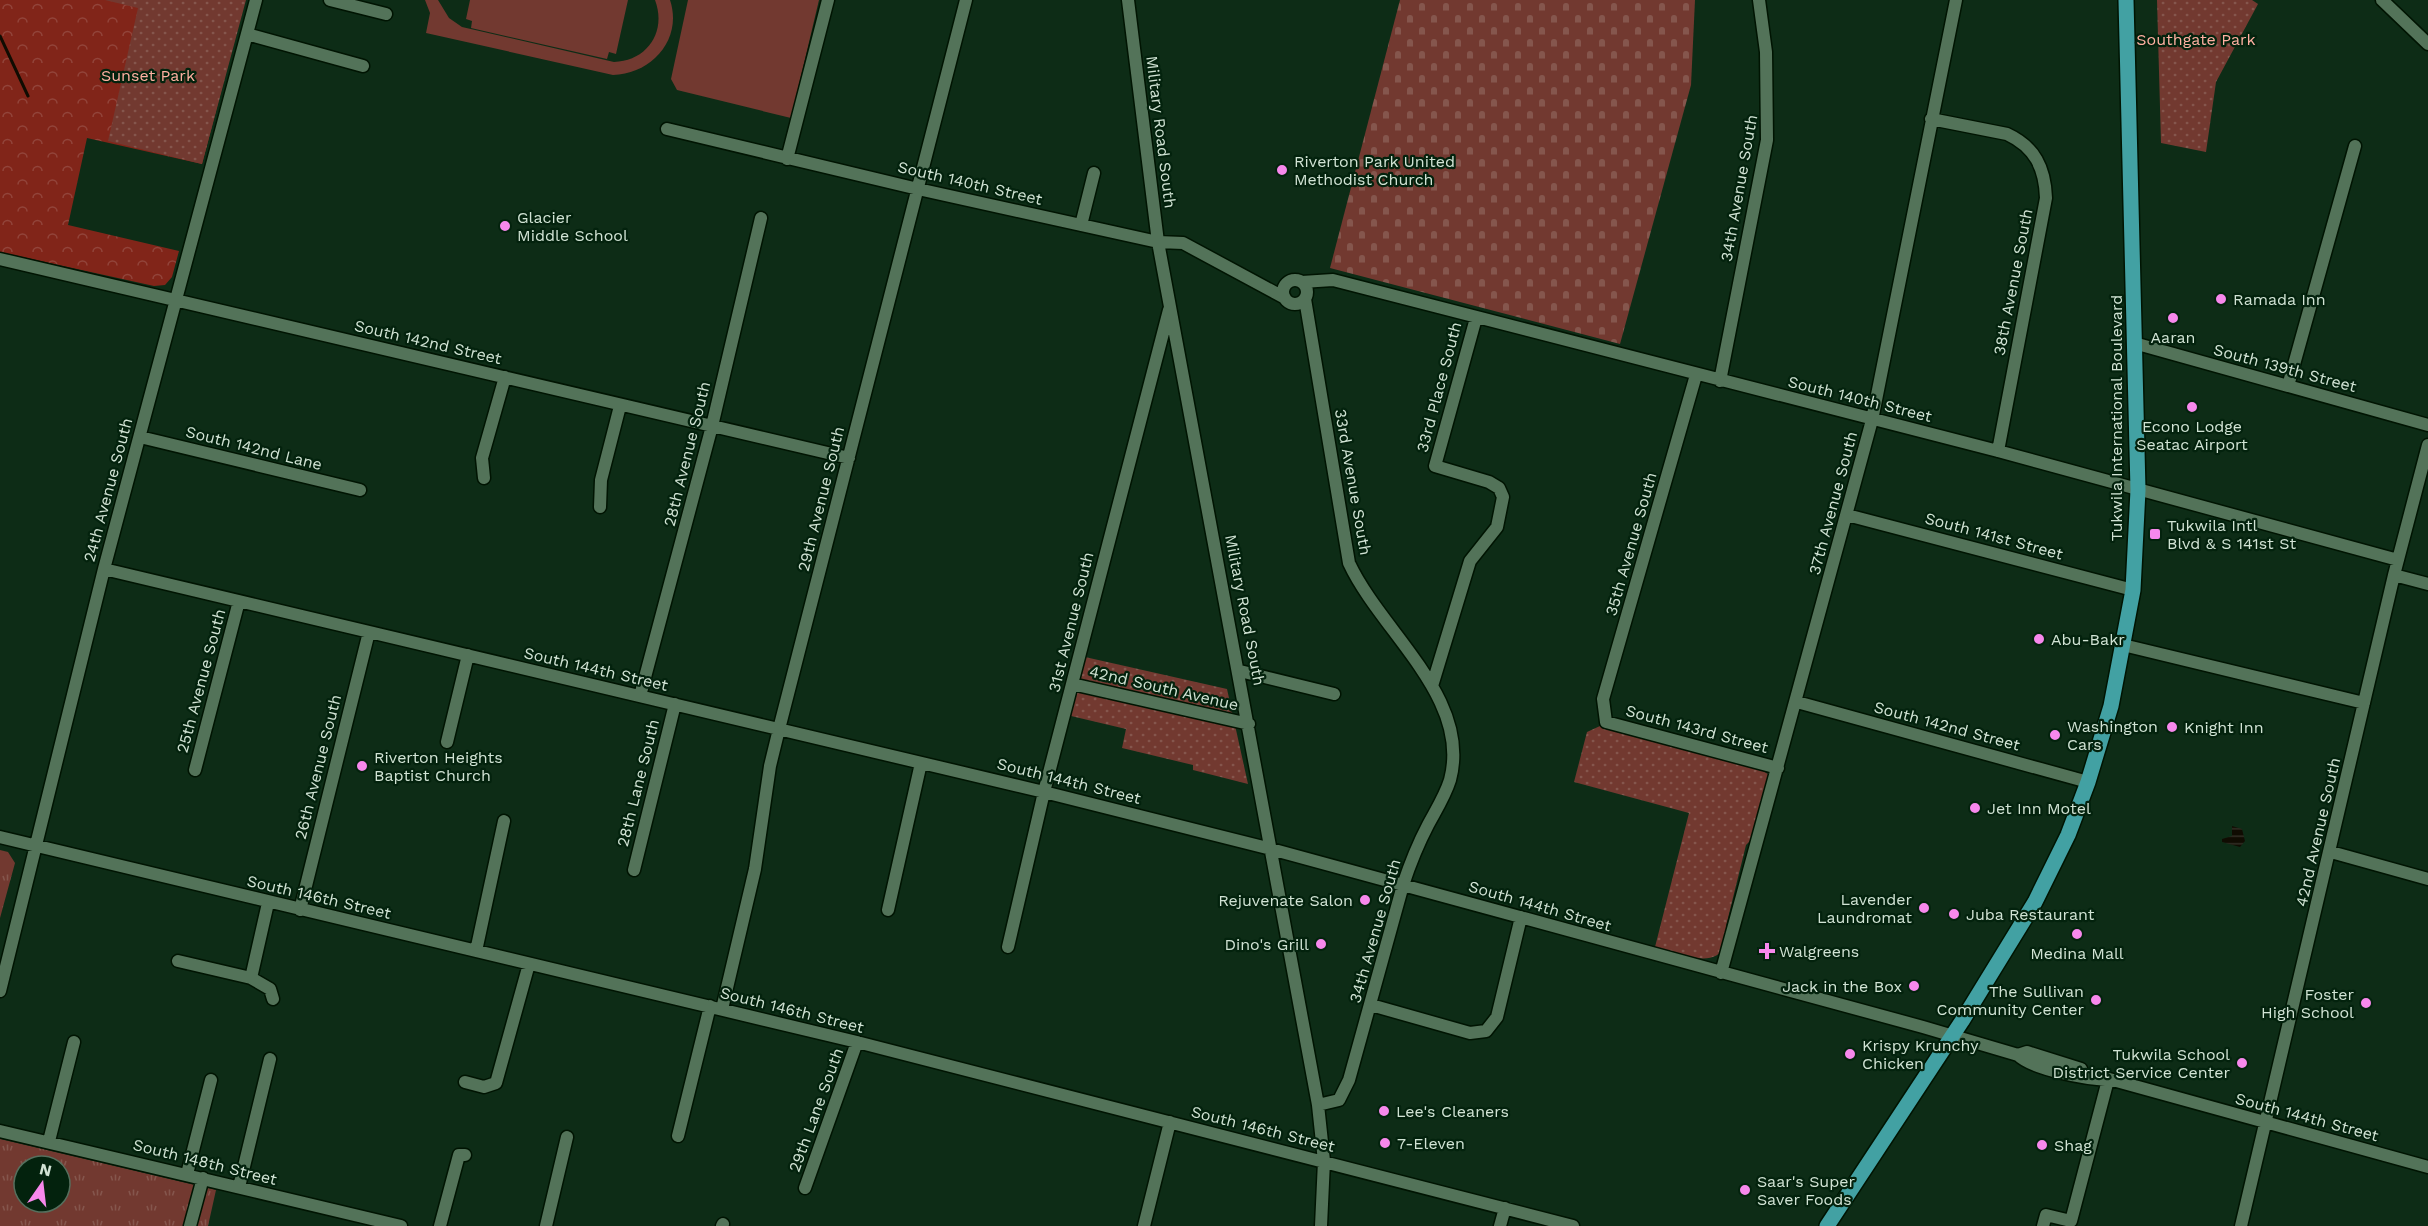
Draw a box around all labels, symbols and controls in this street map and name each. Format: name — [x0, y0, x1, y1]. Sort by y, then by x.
park label: Southgate Park — [2136, 30, 2256, 49]
street label: Military Road South — [1142, 55, 1180, 209]
park label: Sunset Park — [101, 66, 195, 85]
street label: 34th Avenue South — [1717, 113, 1761, 263]
place label: Riverton Park United Methodist Church — [1294, 152, 1455, 189]
street label: South 140th Street — [896, 157, 1044, 209]
marker: Riverton Park United Methodist Church — [1275, 163, 1289, 177]
street label: 38th Avenue South — [1989, 207, 2037, 357]
place label: Glacier Middle School — [517, 208, 628, 245]
marker: Glacier Middle School — [498, 219, 512, 233]
place label: Ramada Inn — [2233, 290, 2326, 309]
marker: Ramada Inn — [2214, 292, 2228, 306]
street label: Tukwila International Boulevard — [2107, 295, 2126, 541]
marker: Aaran — [2166, 311, 2180, 325]
street label: South 142nd Street — [353, 316, 504, 368]
street label: 33rd Place South — [1412, 320, 1466, 454]
place label: Aaran — [2151, 328, 2195, 347]
street label: South 139th Street — [2211, 340, 2359, 396]
street label: South 140th Street — [1786, 372, 1934, 426]
street label: 28th Avenue South — [660, 379, 714, 529]
marker: Econo Lodge Seatac Airport — [2185, 400, 2199, 414]
street label: 33rd Avenue South — [1331, 407, 1375, 557]
street label: 24th Avenue South — [80, 416, 136, 564]
place label: Econo Lodge Seatac Airport — [2136, 417, 2248, 454]
street label: South 142nd Lane — [184, 422, 324, 474]
street label: 29th Avenue South — [794, 424, 848, 574]
street label: 37th Avenue South — [1805, 429, 1861, 577]
street label: 35th Avenue South — [1601, 470, 1661, 618]
street label: South 141st Street — [1923, 508, 2065, 564]
place label: Tukwila Intl Blvd & S 141st St — [2167, 516, 2296, 553]
marker: Tukwila Intl Blvd & S 141st St — [2148, 527, 2162, 541]
street label: Military Road South — [1221, 533, 1269, 687]
street label: 31st Avenue South — [1044, 550, 1098, 694]
street label: 25th Avenue South — [173, 607, 229, 755]
place label: Abu-Bakr — [2051, 630, 2125, 649]
marker: Abu-Bakr — [2032, 632, 2046, 646]
street label: South 144th Street — [522, 643, 670, 695]
street label: 42nd South Avenue — [1088, 662, 1240, 714]
street label: 26th Avenue South — [291, 692, 345, 842]
street label: South 142nd Street — [1872, 697, 2022, 755]
street label: South 143rd Street — [1624, 701, 1771, 757]
street label: 28th Lane South — [613, 717, 663, 849]
place label: Washington Cars — [2067, 717, 2158, 754]
place label: Knight Inn — [2184, 718, 2264, 737]
marker: Knight Inn — [2165, 720, 2179, 734]
marker: Washington Cars — [2048, 728, 2062, 742]
place label: Riverton Heights Baptist Church — [374, 748, 503, 785]
street label: South 144th Street — [995, 754, 1143, 808]
street label: 42nd Avenue South — [2292, 756, 2344, 908]
marker: Riverton Heights Baptist Church — [355, 759, 369, 773]
place label: Jet Inn Motel — [1987, 799, 2091, 818]
marker: Jet Inn Motel — [1968, 801, 1982, 815]
street label: 34th Avenue South — [1345, 857, 1405, 1005]
street label: South 146th Street — [245, 871, 393, 923]
street label: South 144th Street — [1466, 877, 1614, 936]
place label: Lavender Laundromat — [1817, 890, 1912, 927]
place label: Rejuvenate Salon — [1218, 891, 1353, 910]
marker: Rejuvenate Salon — [1358, 893, 1372, 907]
marker: Lavender Laundromat — [1917, 901, 1931, 915]
place label: Juba Restaurant — [1966, 905, 2095, 924]
marker: Juba Restaurant — [1947, 907, 1961, 921]
marker: Medina Mall — [2070, 927, 2084, 941]
place label: Dino's Grill — [1224, 935, 1309, 954]
marker: Dino's Grill — [1314, 937, 1328, 951]
place label: Walgreens — [1779, 942, 1859, 961]
marker: Walgreens — [1760, 944, 1774, 958]
place label: Medina Mall — [2030, 944, 2124, 963]
place label: Jack in the Box — [1782, 977, 1902, 996]
marker: Jack in the Box — [1907, 979, 1921, 993]
place label: The Sullivan Community Center — [1936, 982, 2084, 1019]
street label: South 146th Street — [718, 983, 866, 1037]
place label: Foster High School — [2261, 985, 2354, 1022]
marker: The Sullivan Community Center — [2089, 993, 2103, 1007]
marker: Foster High School — [2359, 996, 2373, 1010]
place label: Krispy Krunchy Chicken — [1862, 1036, 1979, 1073]
street label: 29th Lane South — [785, 1045, 847, 1175]
place label: Tukwila School District Service Center — [2053, 1045, 2230, 1082]
marker: Krispy Krunchy Chicken — [1843, 1047, 1857, 1061]
marker: Tukwila School District Service Center — [2235, 1056, 2249, 1070]
street label: South 144th Street — [2233, 1089, 2381, 1145]
street label: South 146th Street — [1189, 1102, 1337, 1156]
place label: Lee's Cleaners — [1396, 1102, 1509, 1121]
marker: Lee's Cleaners — [1377, 1104, 1391, 1118]
place label: 7-Eleven — [1397, 1134, 1465, 1153]
street label: South 148th Street — [131, 1135, 279, 1189]
marker: 7-Eleven — [1378, 1136, 1392, 1150]
place label: Shag — [2054, 1136, 2092, 1155]
marker: Shag — [2035, 1138, 2049, 1152]
north arrow — [12, 1154, 72, 1214]
text: N — [37, 1159, 54, 1181]
place label: Saar's Super Saver Foods — [1757, 1172, 1855, 1209]
marker: Saar's Super Saver Foods — [1738, 1183, 1752, 1197]

